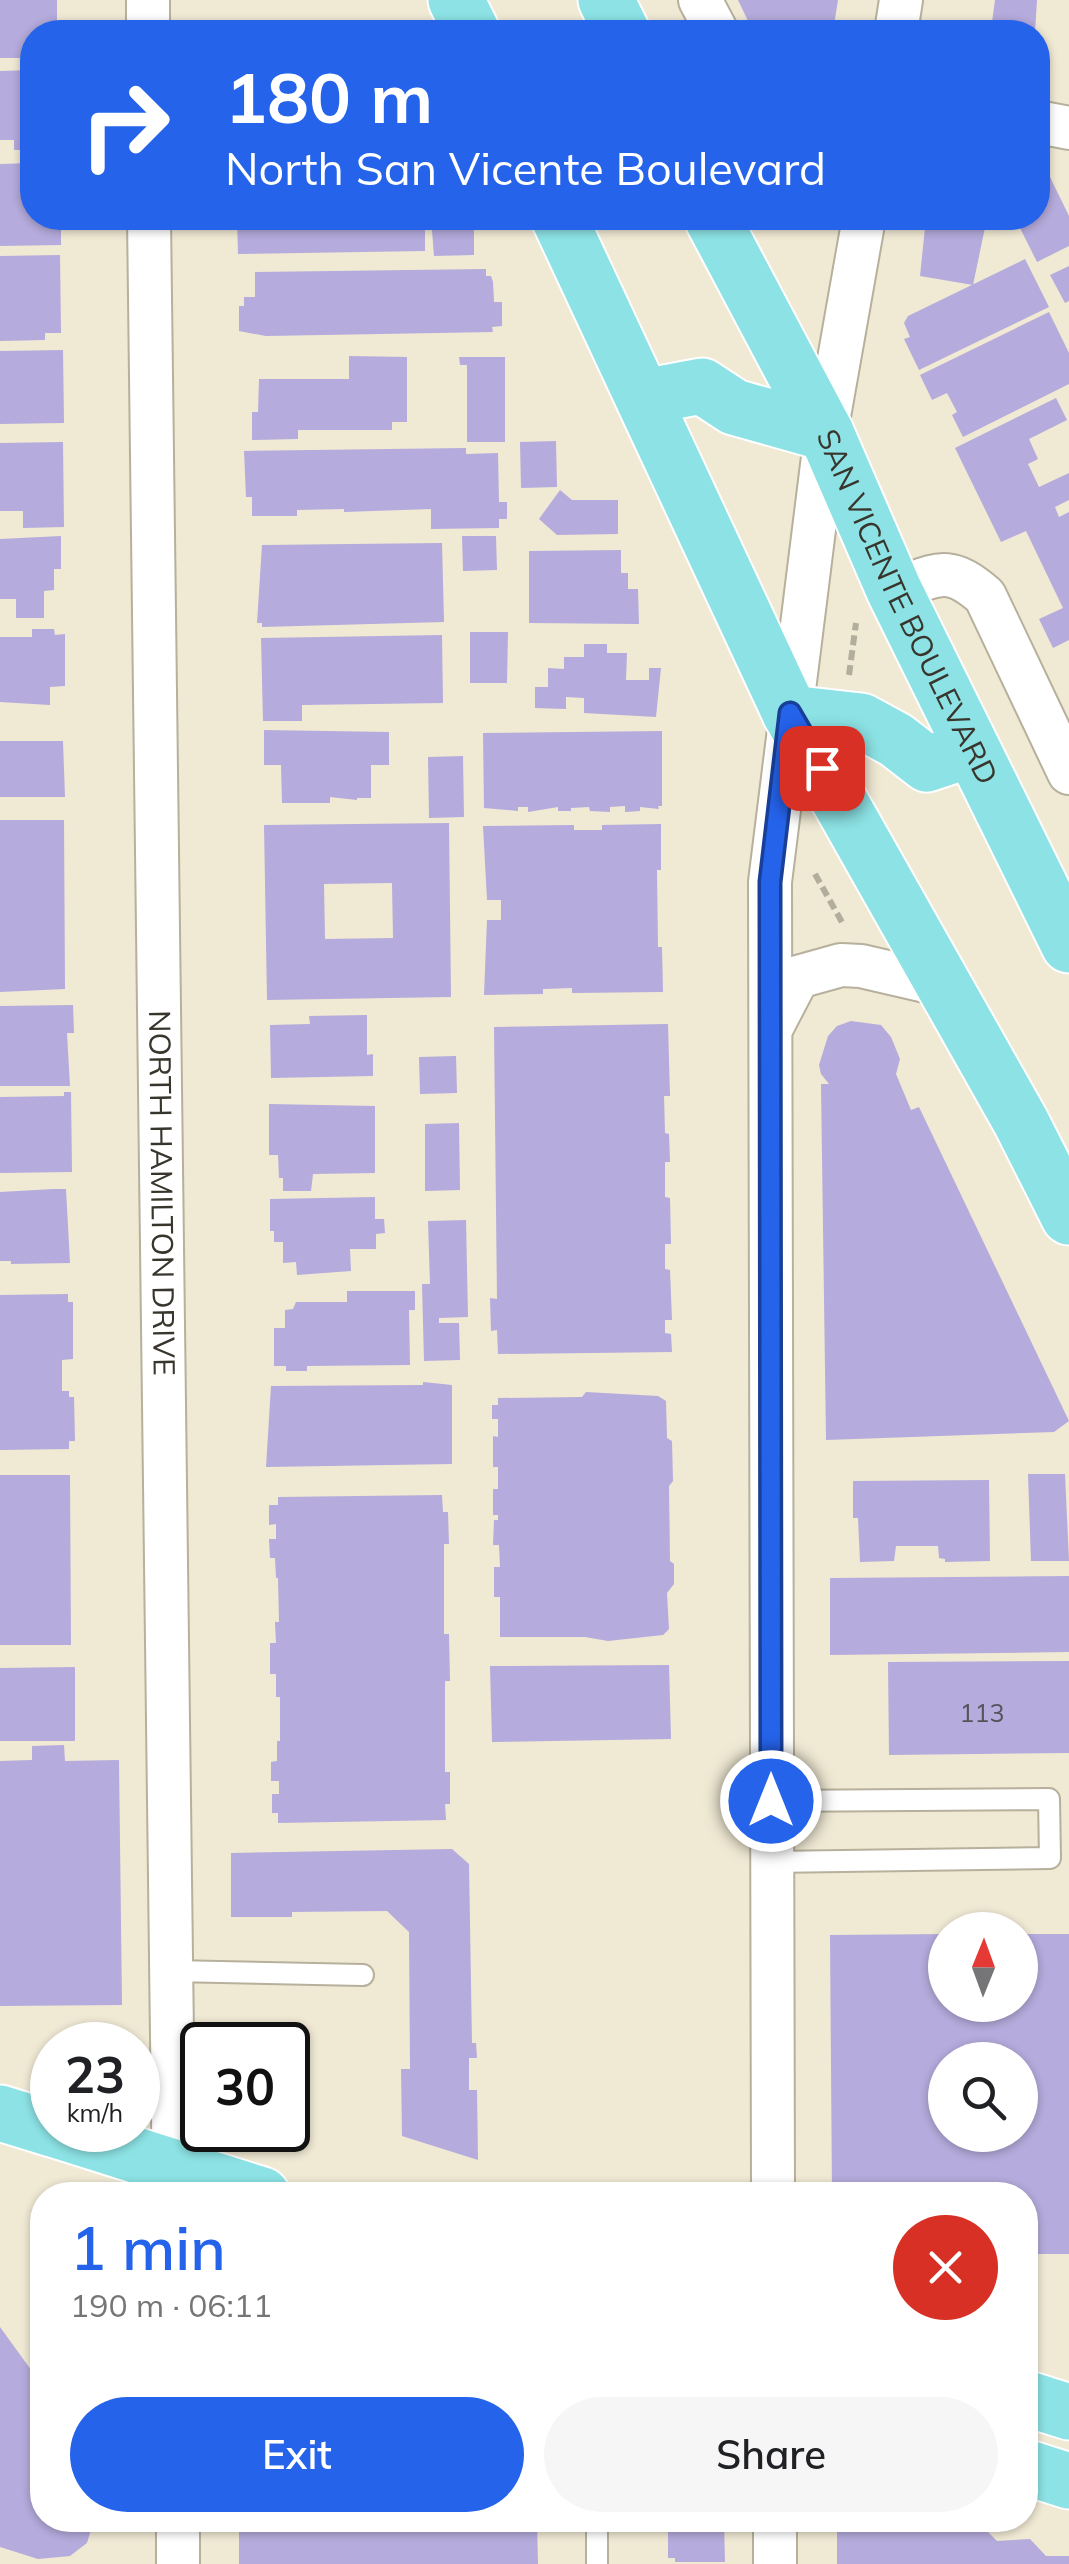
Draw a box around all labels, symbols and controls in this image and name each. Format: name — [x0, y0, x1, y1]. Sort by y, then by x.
text: 180 m — [225, 53, 433, 141]
icon: right — [60, 60, 190, 190]
text: North San Vicente Boulevard — [225, 140, 826, 196]
street label: SAN VICENTE BOULEVARD — [809, 423, 1007, 790]
pin — [780, 726, 865, 811]
icon: arrive — [795, 741, 850, 796]
street label: NORTH HAMILTON DRIVE — [141, 1010, 184, 1376]
house number: 113 — [959, 1697, 1005, 1728]
position arrow — [719, 1749, 823, 1853]
north arrow — [928, 1912, 1038, 2022]
map controls — [928, 1912, 1038, 2152]
speed limit sign: 30 — [180, 2022, 310, 2152]
button: search — [928, 2042, 1038, 2152]
text: 23 — [65, 2043, 125, 2106]
text: km/h — [67, 2097, 123, 2128]
text: 1 min — [70, 2210, 226, 2285]
button: close — [893, 2215, 998, 2320]
text: 190 m · 06:11 — [70, 2285, 272, 2325]
button: Exit — [70, 2397, 524, 2512]
button: Share — [544, 2397, 998, 2512]

